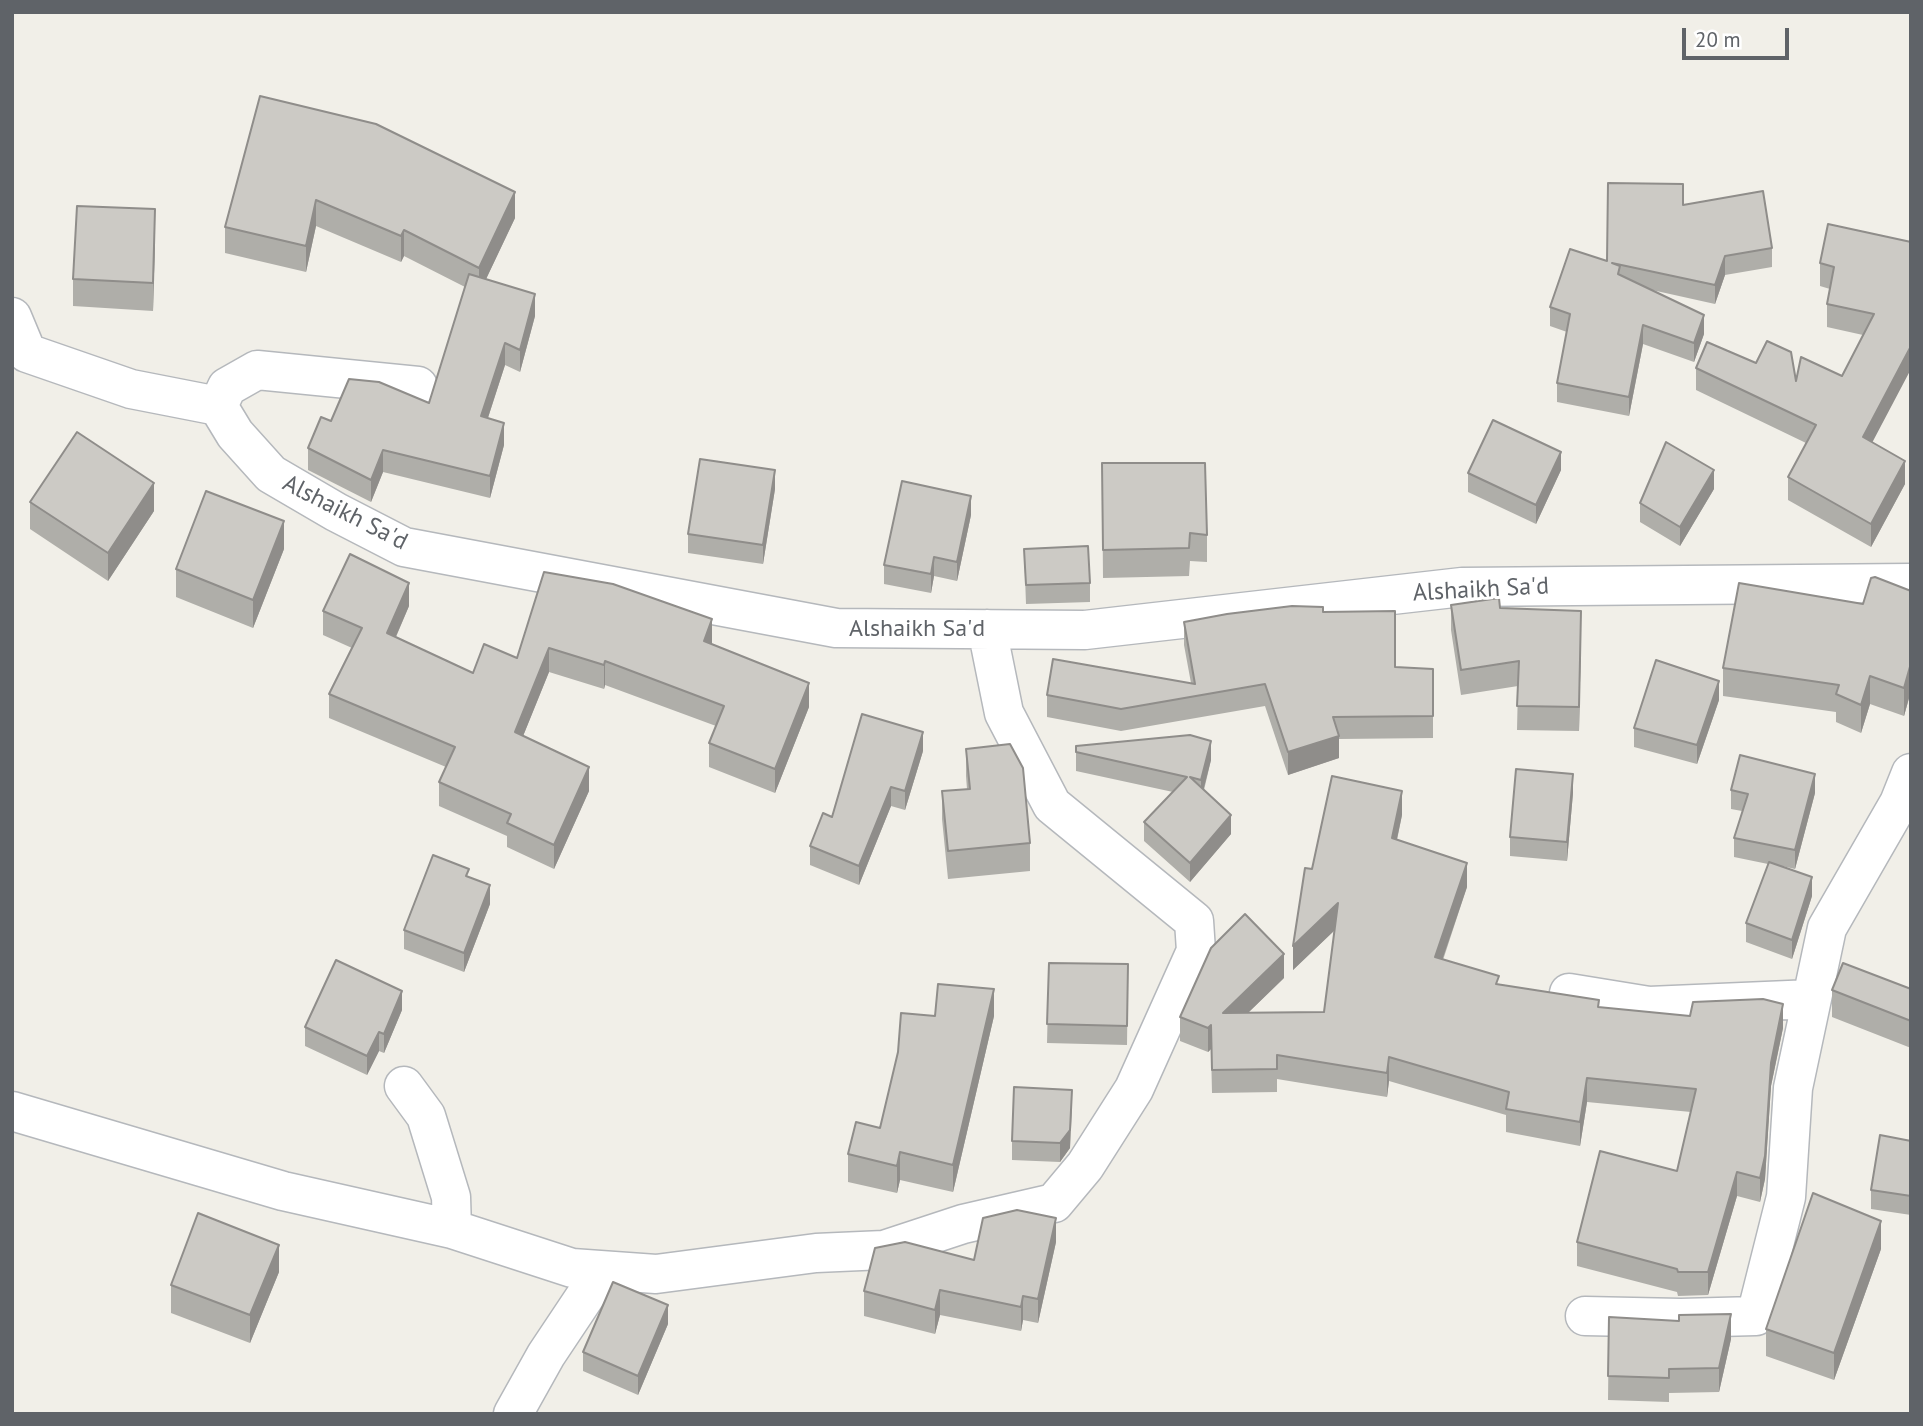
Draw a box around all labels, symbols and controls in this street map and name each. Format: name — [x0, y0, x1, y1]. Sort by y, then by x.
scale bar — [1685, 14, 1792, 58]
text: 20 m — [1695, 26, 1741, 53]
street label: Alshaikh Sa'd — [278, 469, 412, 557]
street label: Alshaikh Sa'd — [1412, 572, 1550, 608]
street label: Alshaikh Sa'd — [849, 615, 985, 643]

